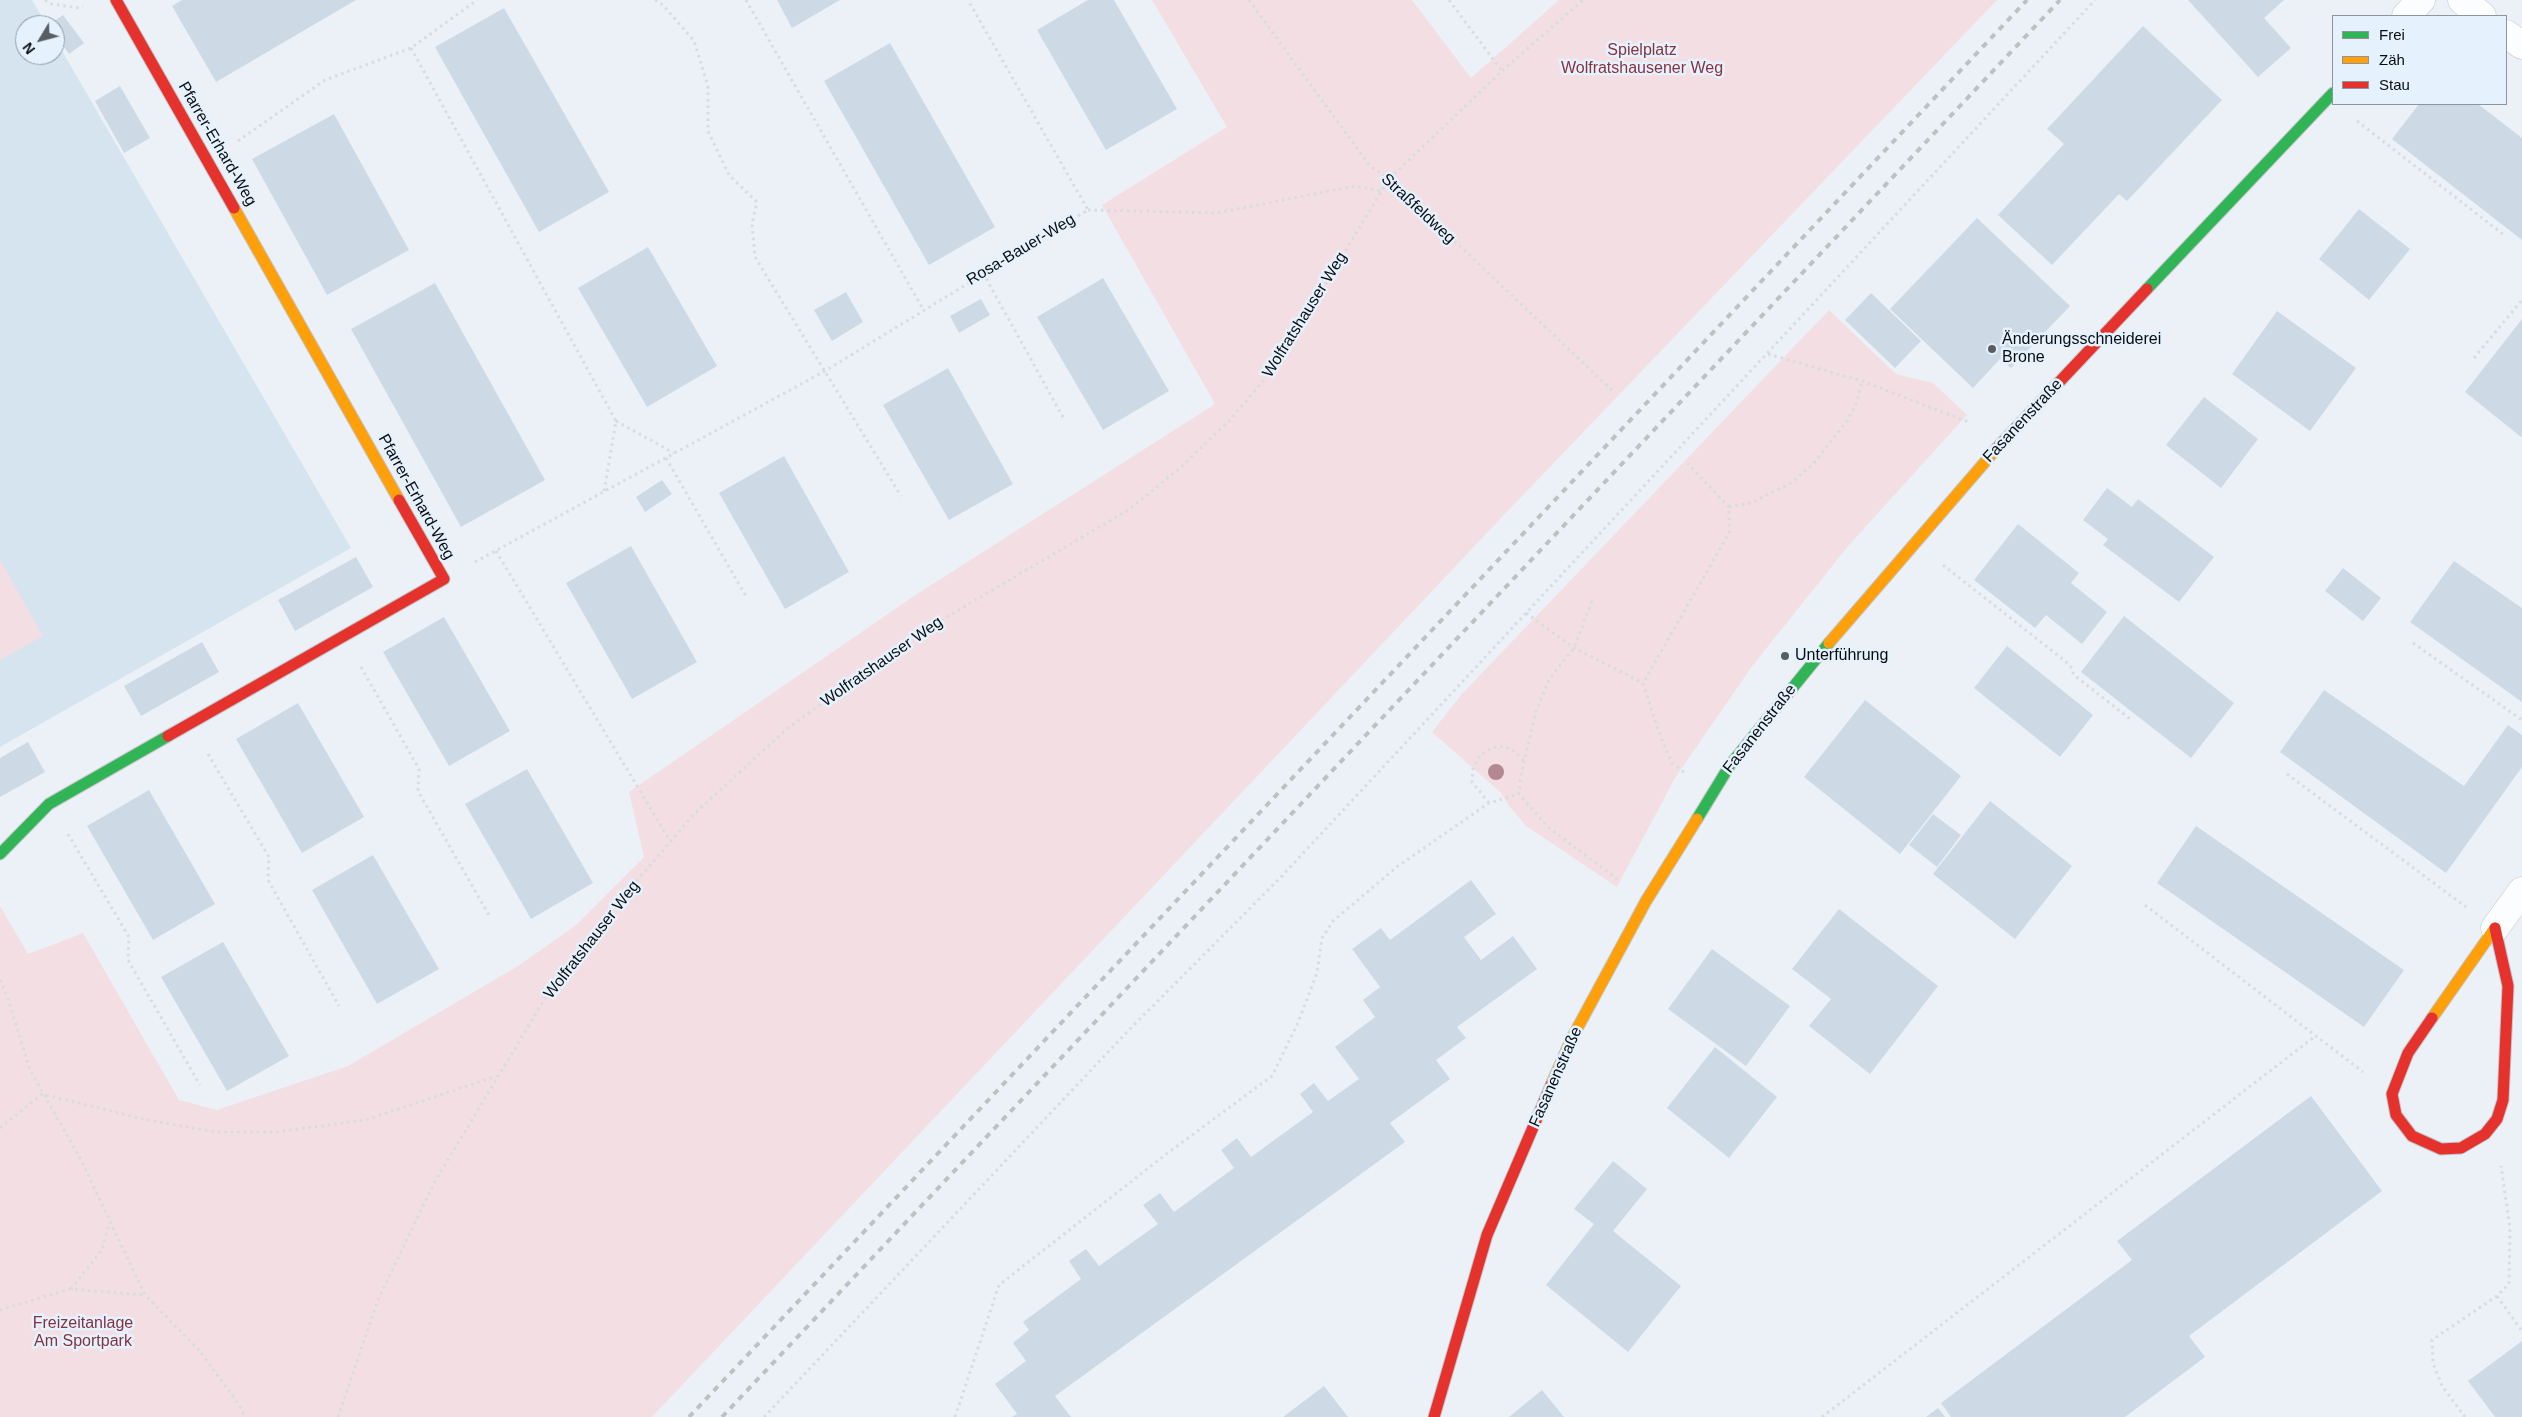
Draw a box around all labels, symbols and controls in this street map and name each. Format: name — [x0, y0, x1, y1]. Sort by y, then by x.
north arrow — [15, 15, 65, 65]
legend — [2332, 15, 2507, 105]
text: Frei — [2379, 26, 2405, 43]
text: N — [19, 40, 38, 57]
park label: Spielplatz Wolfratshausener Weg — [1561, 41, 1723, 79]
text: Zäh — [2379, 51, 2405, 68]
text: Stau — [2379, 76, 2410, 93]
street label: Pfarrer-Erhard-Weg — [174, 78, 260, 210]
street label: Straßfeldweg — [1377, 170, 1459, 248]
street label: Rosa-Bauer-Weg — [963, 210, 1079, 290]
street label: Wolfratshauser Weg — [1259, 249, 1351, 381]
place label: Änderungsschneiderei Brone — [2002, 330, 2161, 368]
marker: Änderungsschneiderei Brone — [1986, 343, 1998, 355]
street label: Fasanenstraße — [1979, 375, 2067, 467]
street label: Pfarrer-Erhard-Weg — [374, 431, 458, 563]
street label: Wolfratshauser Weg — [817, 613, 947, 711]
place label: Unterführung — [1795, 646, 1888, 666]
marker: Unterführung — [1779, 650, 1791, 662]
street label: Fasanenstraße — [1719, 681, 1801, 777]
street label: Wolfratshauser Weg — [540, 877, 644, 1003]
street label: Fasanenstraße — [1525, 1024, 1587, 1130]
park label: Freizeitanlage Am Sportpark — [33, 1314, 133, 1352]

